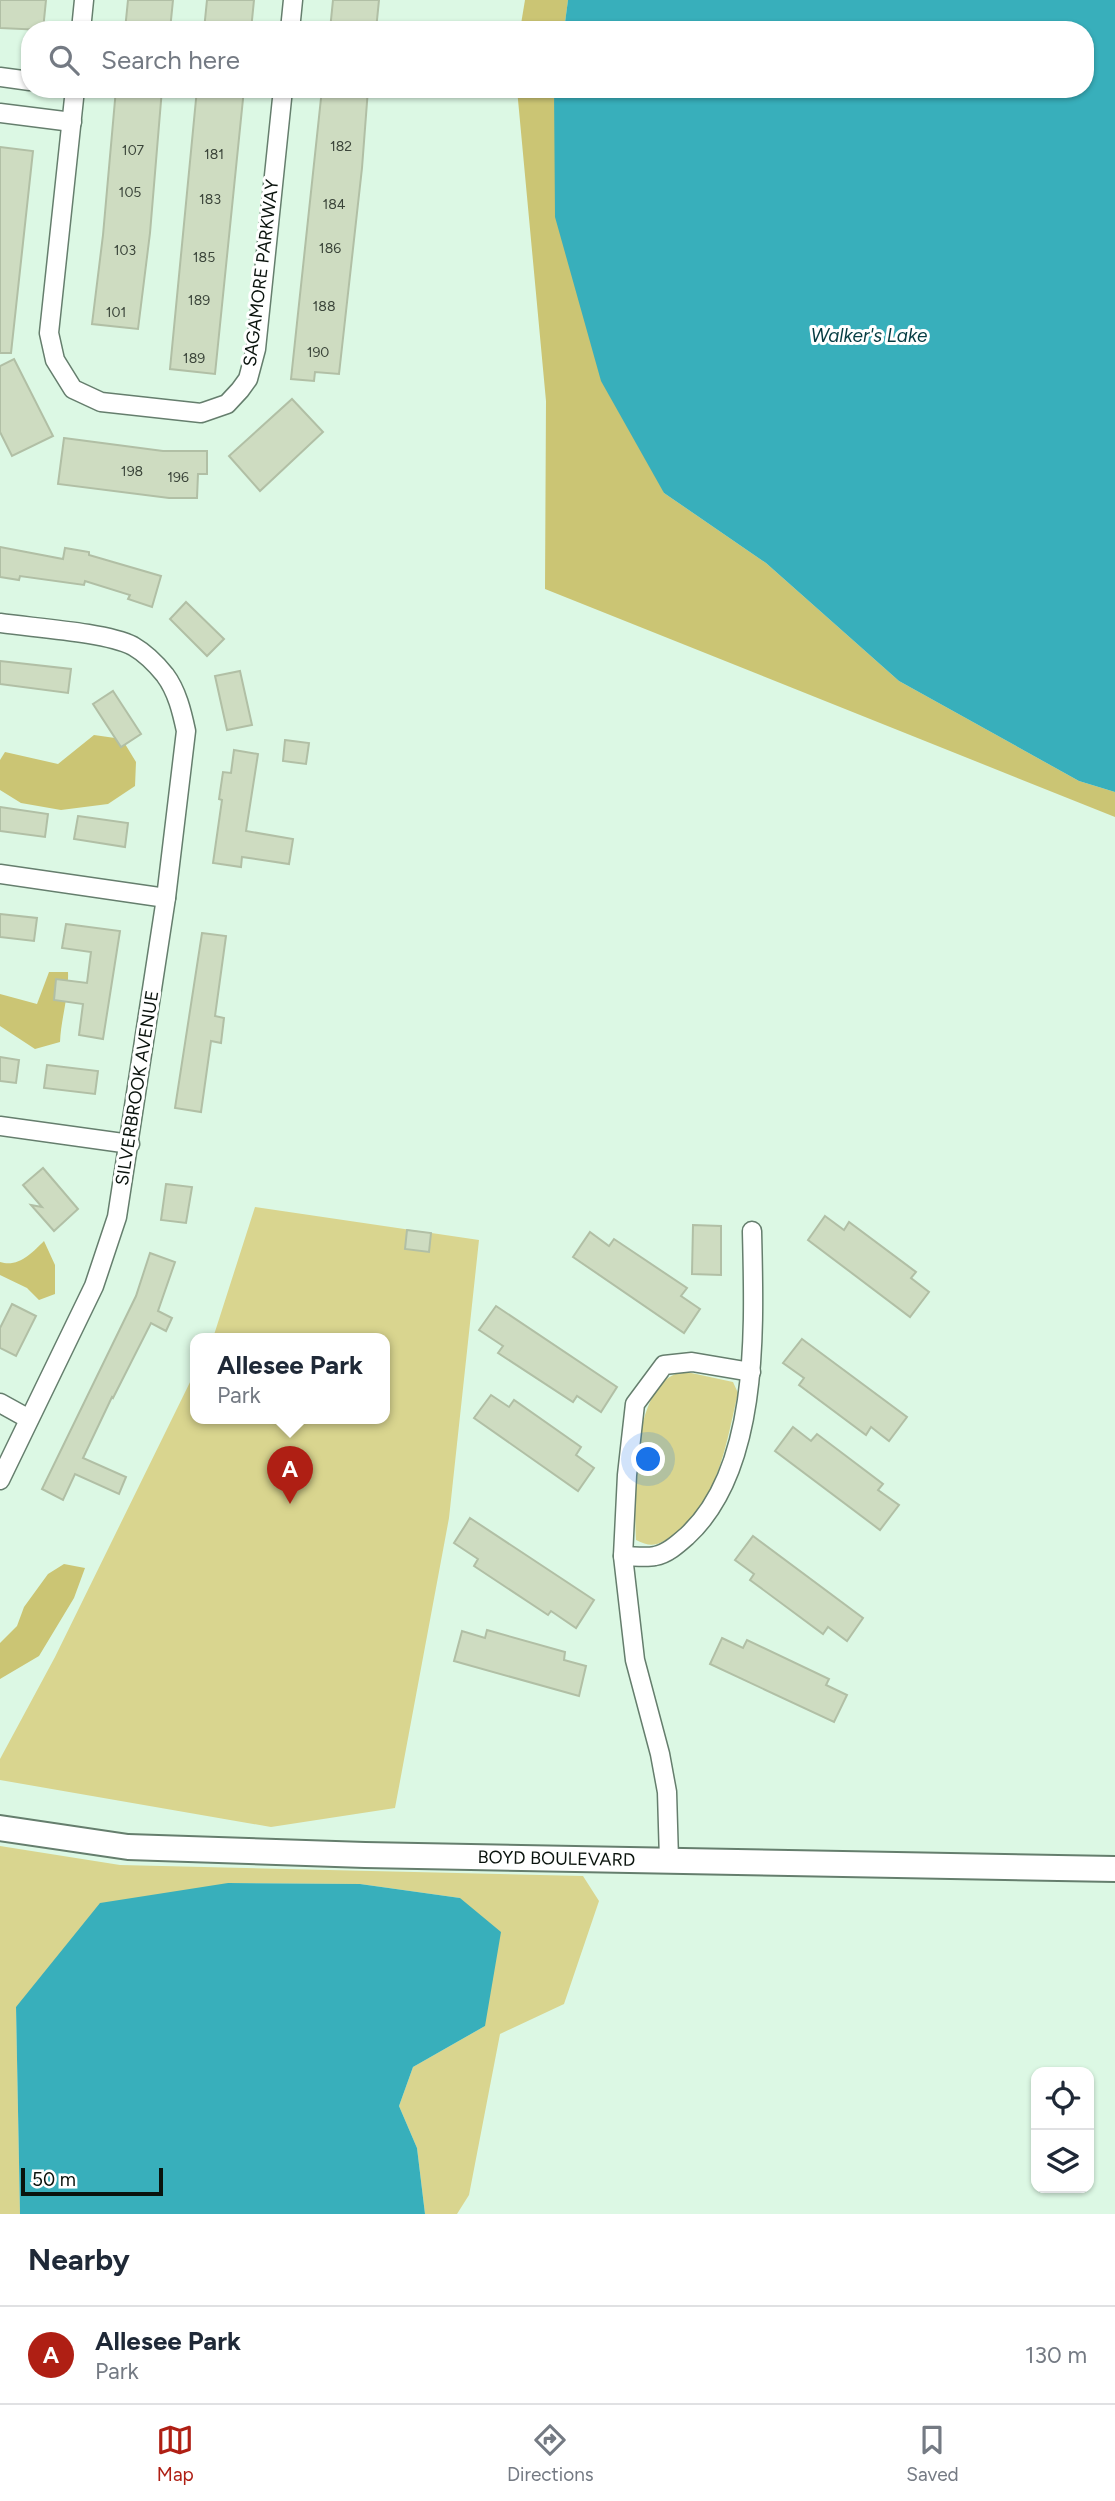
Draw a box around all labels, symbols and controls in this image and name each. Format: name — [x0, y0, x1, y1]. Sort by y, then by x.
search box — [21, 21, 1094, 98]
icon: search — [45, 41, 83, 79]
text: Search here — [101, 44, 240, 76]
house number: 182 — [330, 138, 352, 155]
house number: 107 — [122, 142, 145, 159]
house number: 181 — [204, 146, 224, 163]
street label: SAGAMORE PARKWAY — [239, 178, 283, 368]
house number: 105 — [119, 184, 141, 201]
house number: 183 — [199, 191, 221, 208]
house number: 184 — [322, 196, 346, 213]
house number: 186 — [319, 240, 341, 257]
house number: 103 — [114, 242, 136, 259]
house number: 185 — [193, 249, 215, 266]
house number: 189 — [188, 292, 210, 309]
house number: 188 — [313, 298, 335, 315]
house number: 101 — [106, 304, 126, 321]
water label: Walker's Lake — [811, 324, 928, 347]
house number: 190 — [307, 344, 329, 361]
house number: 189 — [183, 350, 205, 367]
house number: 198 — [121, 463, 143, 480]
house number: 196 — [167, 469, 189, 486]
street label: SILVERBROOK AVENUE — [111, 989, 163, 1187]
popup — [190, 1333, 390, 1424]
text: Allesee Park — [217, 1349, 363, 1381]
text: Park — [217, 1381, 261, 1409]
your location — [631, 1442, 665, 1476]
pin: A — [267, 1446, 313, 1504]
street label: BOYD BOULEVARD — [477, 1846, 636, 1871]
map controls — [1031, 2067, 1094, 2193]
button: locate — [1031, 2067, 1094, 2130]
button: layers — [1031, 2130, 1094, 2193]
scale bar — [21, 2165, 163, 2197]
text: 50 m — [32, 2168, 76, 2191]
text: Nearby — [28, 2241, 130, 2278]
text: Allesee Park — [95, 2325, 241, 2357]
text: A — [43, 2341, 59, 2369]
text: 130 m — [1025, 2341, 1087, 2369]
text: Park — [95, 2357, 139, 2385]
tab: Map — [156, 2421, 194, 2486]
tab: Directions — [507, 2421, 594, 2486]
tab: Saved — [906, 2421, 959, 2486]

